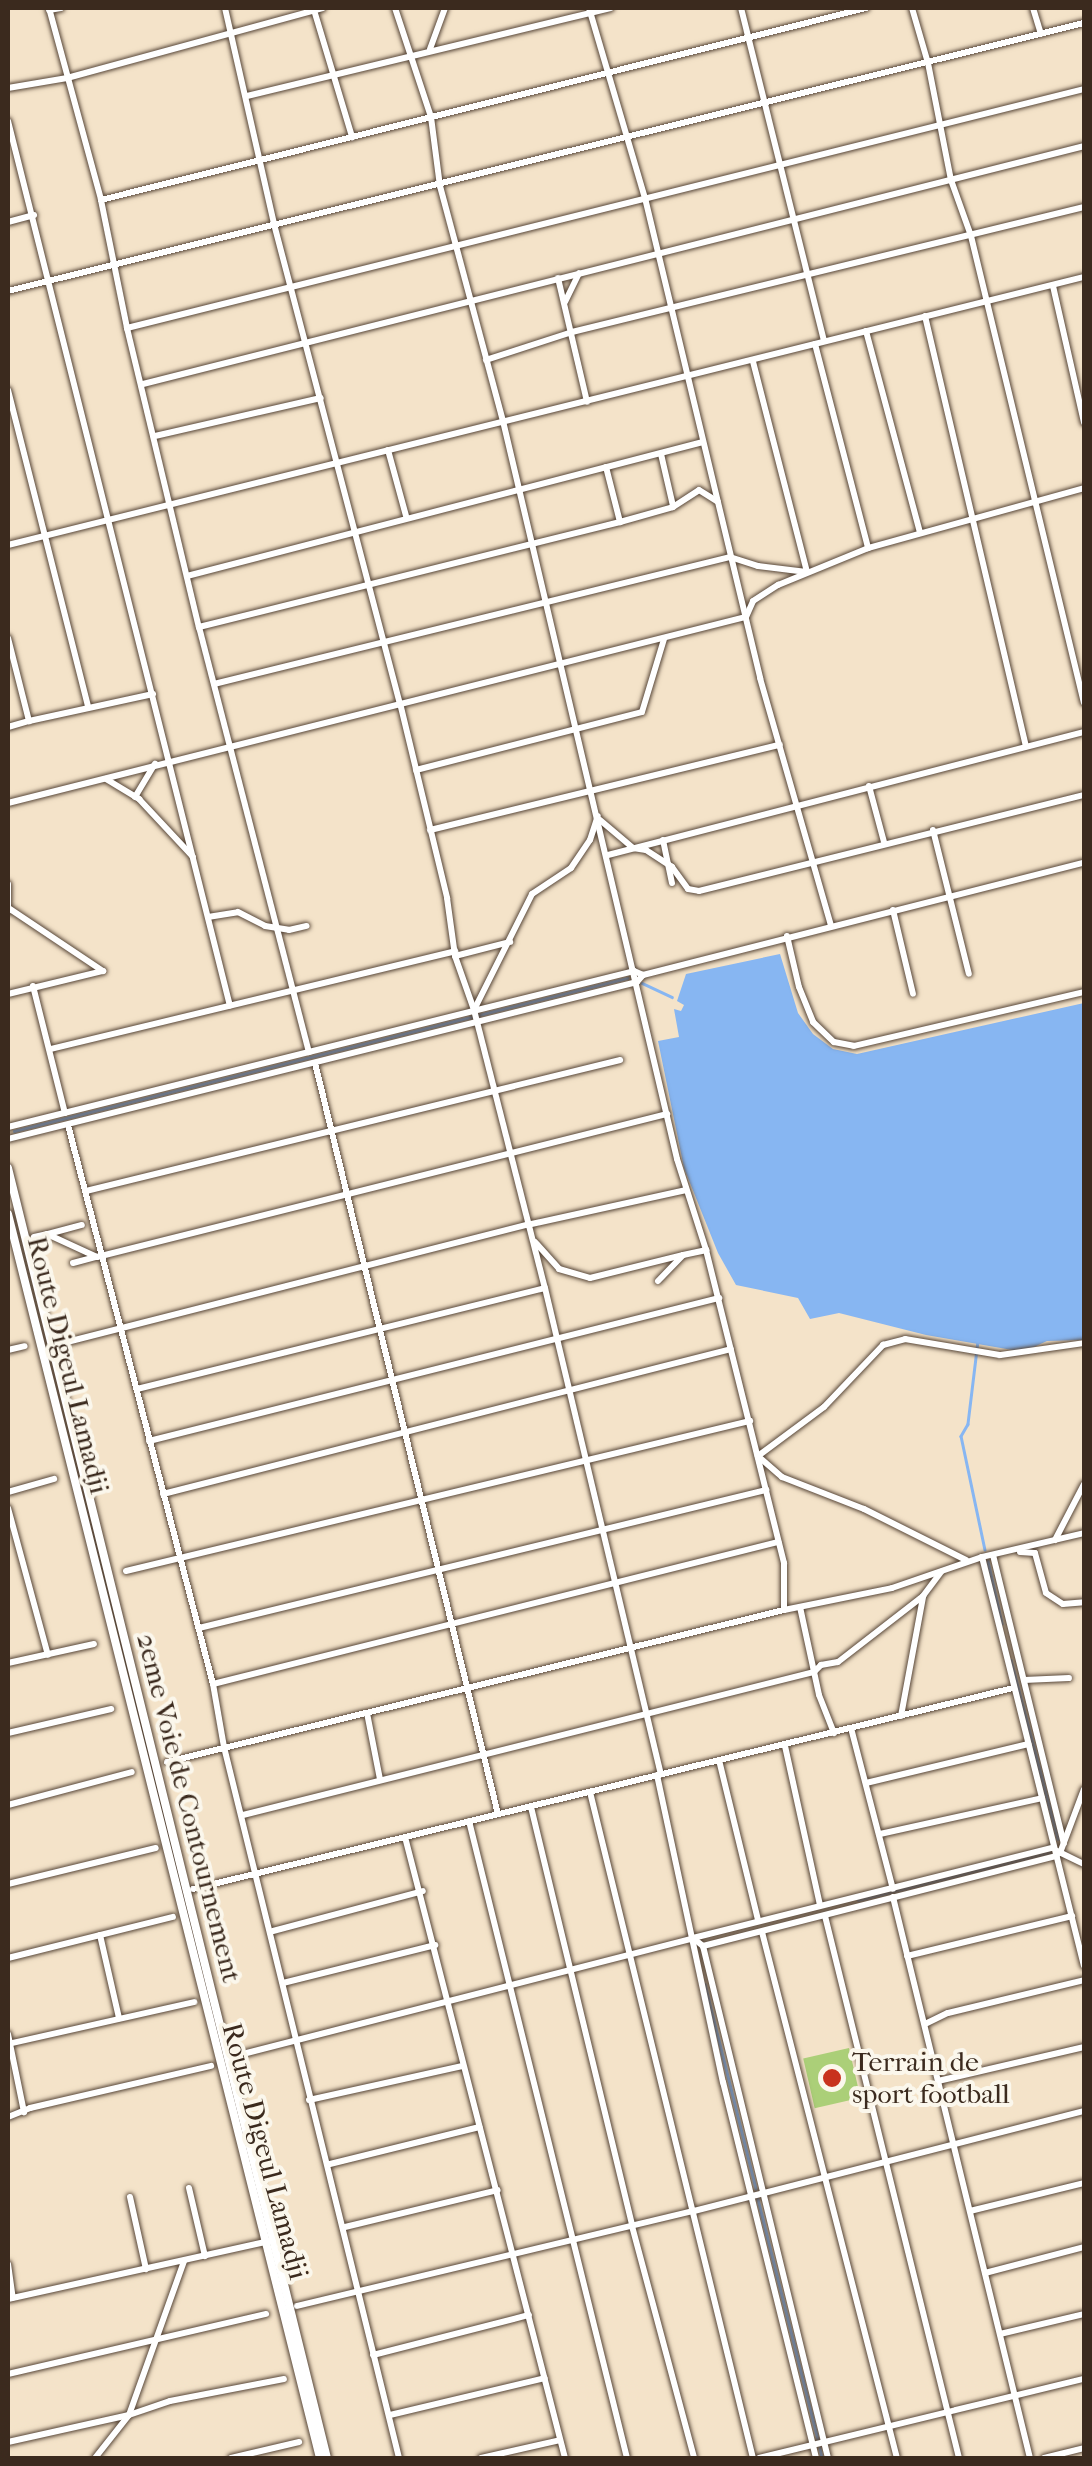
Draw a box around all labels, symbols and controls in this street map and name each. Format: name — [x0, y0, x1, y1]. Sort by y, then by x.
street label: Route Digeul Lamadji — [20, 1233, 116, 1497]
street label: 2eme Voie de Contournement — [129, 1630, 249, 1986]
street label: Route Digeul Lamadji — [215, 2019, 315, 2283]
place label: Terrain de sport football — [852, 2045, 1010, 2111]
marker: Terrain de sport football — [821, 2067, 843, 2089]

